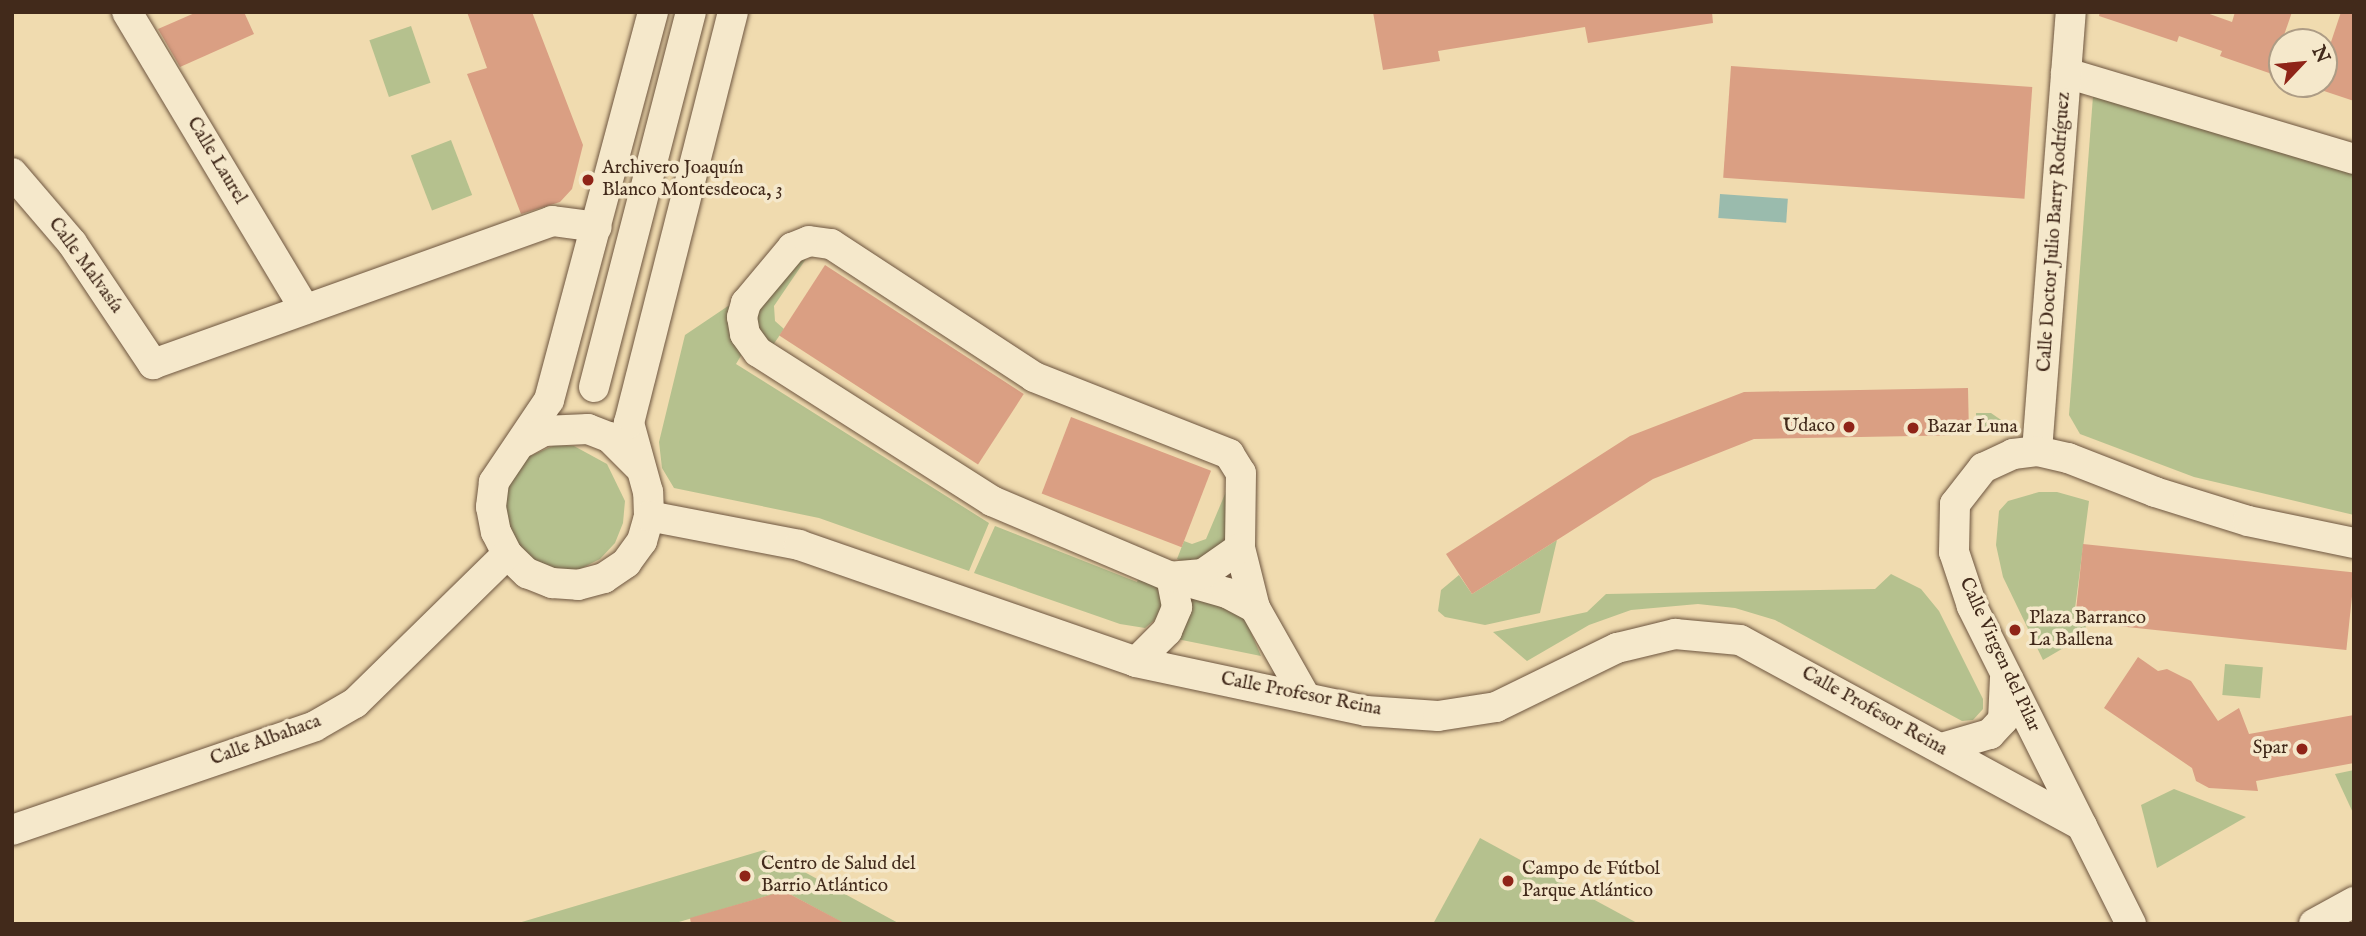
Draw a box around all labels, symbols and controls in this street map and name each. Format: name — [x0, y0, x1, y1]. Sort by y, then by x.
north arrow — [2268, 28, 2338, 98]
text: N — [2306, 42, 2334, 67]
street label: Calle Doctor Julio Barry Rodríguez — [2034, 91, 2076, 373]
street label: Calle Laurel — [181, 113, 251, 209]
place label: Archivero Joaquín Blanco Montesdeoca, 3 — [602, 158, 783, 202]
marker: Archivero Joaquín Blanco Montesdeoca, 3 — [580, 172, 596, 188]
street label: Calle Malvasía — [43, 214, 127, 318]
place label: Udaco — [1783, 416, 1835, 438]
place label: Bazar Luna — [1927, 417, 2018, 439]
marker: Udaco — [1841, 419, 1857, 435]
marker: Bazar Luna — [1905, 420, 1921, 436]
street label: Calle Virgen del Pilar — [1953, 574, 2045, 736]
place label: Plaza Barranco La Ballena — [2029, 608, 2146, 652]
marker: Plaza Barranco La Ballena — [2007, 622, 2023, 638]
street label: Calle Profesor Reina — [1797, 662, 1951, 762]
street label: Calle Profesor Reina — [1219, 668, 1383, 722]
street label: Calle Albahaca — [208, 710, 324, 772]
place label: Spar — [2253, 738, 2288, 760]
marker: Spar — [2294, 741, 2310, 757]
place label: Centro de Salud del Barrio Atlántico — [761, 854, 915, 898]
place label: Campo de Fútbol Parque Atlántico — [1522, 859, 1660, 903]
marker: Centro de Salud del Barrio Atlántico — [735, 866, 755, 886]
marker: Campo de Fútbol Parque Atlántico — [1500, 873, 1516, 889]

